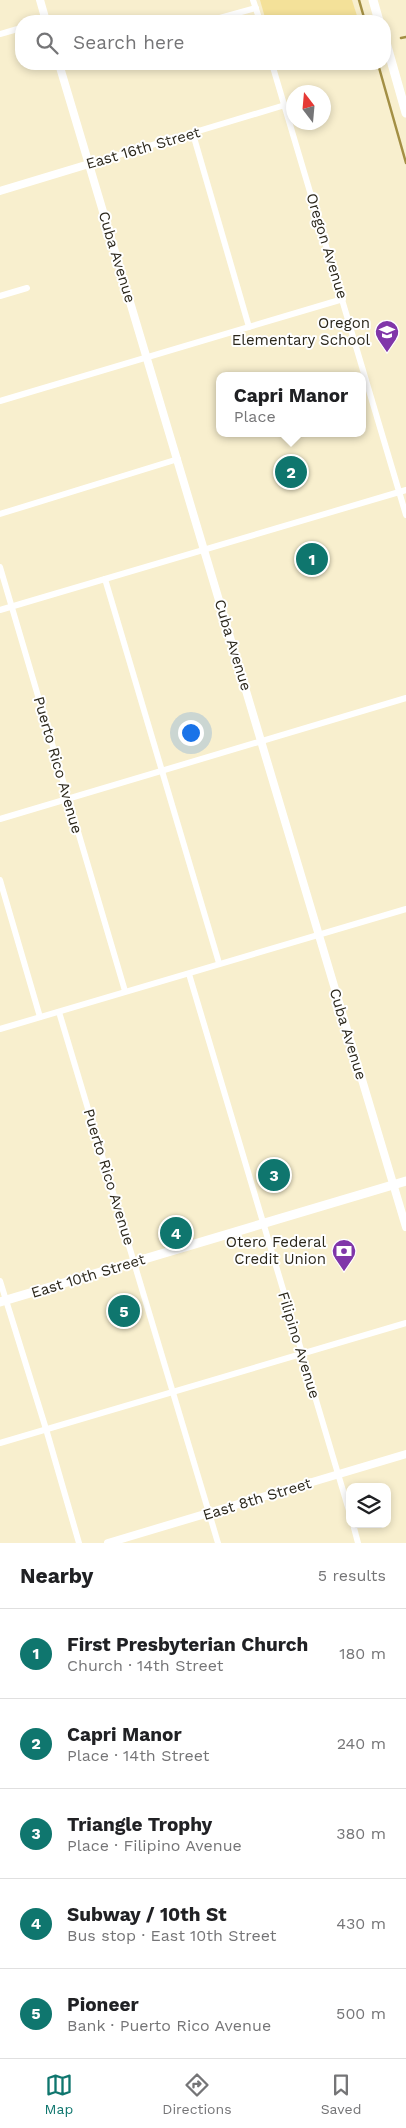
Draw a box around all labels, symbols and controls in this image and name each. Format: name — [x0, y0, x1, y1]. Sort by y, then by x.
search box — [15, 15, 391, 70]
icon: search — [33, 29, 61, 57]
text: Search here — [73, 31, 184, 54]
north arrow — [286, 85, 331, 130]
street label: East 16th Street — [84, 123, 203, 173]
street label: Oregon Avenue — [302, 191, 352, 301]
street label: Cuba Avenue — [95, 209, 139, 305]
place label: Oregon Elementary School — [232, 314, 370, 349]
school or university icon: Oregon Elementary School — [374, 319, 400, 353]
popup — [216, 372, 366, 437]
text: Capri Manor — [234, 384, 348, 407]
text: Place — [234, 407, 276, 426]
pin: 2 — [275, 453, 307, 491]
pin: 1 — [296, 540, 328, 578]
street label: Cuba Avenue — [211, 597, 255, 693]
street label: Puerto Rico Avenue — [30, 694, 86, 836]
your location — [178, 720, 204, 746]
street label: Cuba Avenue — [326, 986, 370, 1082]
street label: Puerto Rico Avenue — [80, 1106, 138, 1248]
pin: 3 — [258, 1156, 290, 1194]
pin: 4 — [160, 1214, 192, 1252]
place label: Otero Federal Credit Union — [226, 1233, 326, 1268]
bank icon: Otero Federal Credit Union — [331, 1238, 357, 1272]
street label: East 10th Street — [29, 1250, 148, 1302]
street label: Filipino Avenue — [274, 1289, 324, 1401]
pin: 5 — [108, 1292, 140, 1330]
street label: East 8th Street — [201, 1474, 314, 1524]
map controls — [346, 1483, 391, 1528]
button: layers — [346, 1483, 391, 1528]
text: Nearby — [20, 1563, 93, 1588]
text: 5 results — [318, 1566, 386, 1585]
text: First Presbyterian Church — [67, 1633, 308, 1656]
text: 1 — [33, 1644, 39, 1663]
text: 180 m — [339, 1644, 386, 1663]
text: Church · 14th Street — [67, 1656, 223, 1675]
text: Capri Manor — [67, 1723, 182, 1746]
text: 2 — [31, 1734, 41, 1753]
text: 240 m — [337, 1734, 386, 1753]
text: Place · 14th Street — [67, 1746, 209, 1765]
text: Triangle Trophy — [67, 1813, 212, 1836]
text: 3 — [31, 1824, 41, 1843]
text: 380 m — [336, 1824, 386, 1843]
text: Place · Filipino Avenue — [67, 1836, 242, 1855]
text: Subway / 10th St — [67, 1903, 227, 1926]
text: 4 — [31, 1914, 41, 1933]
text: 430 m — [336, 1914, 386, 1933]
text: Bus stop · East 10th Street — [67, 1926, 276, 1945]
text: Pioneer — [67, 1993, 139, 2016]
text: 5 — [31, 2004, 41, 2023]
text: 500 m — [336, 2004, 386, 2023]
text: Bank · Puerto Rico Avenue — [67, 2016, 271, 2035]
tab: Map — [45, 2071, 73, 2117]
tab: Directions — [162, 2071, 232, 2117]
tab: Saved — [321, 2071, 361, 2117]

